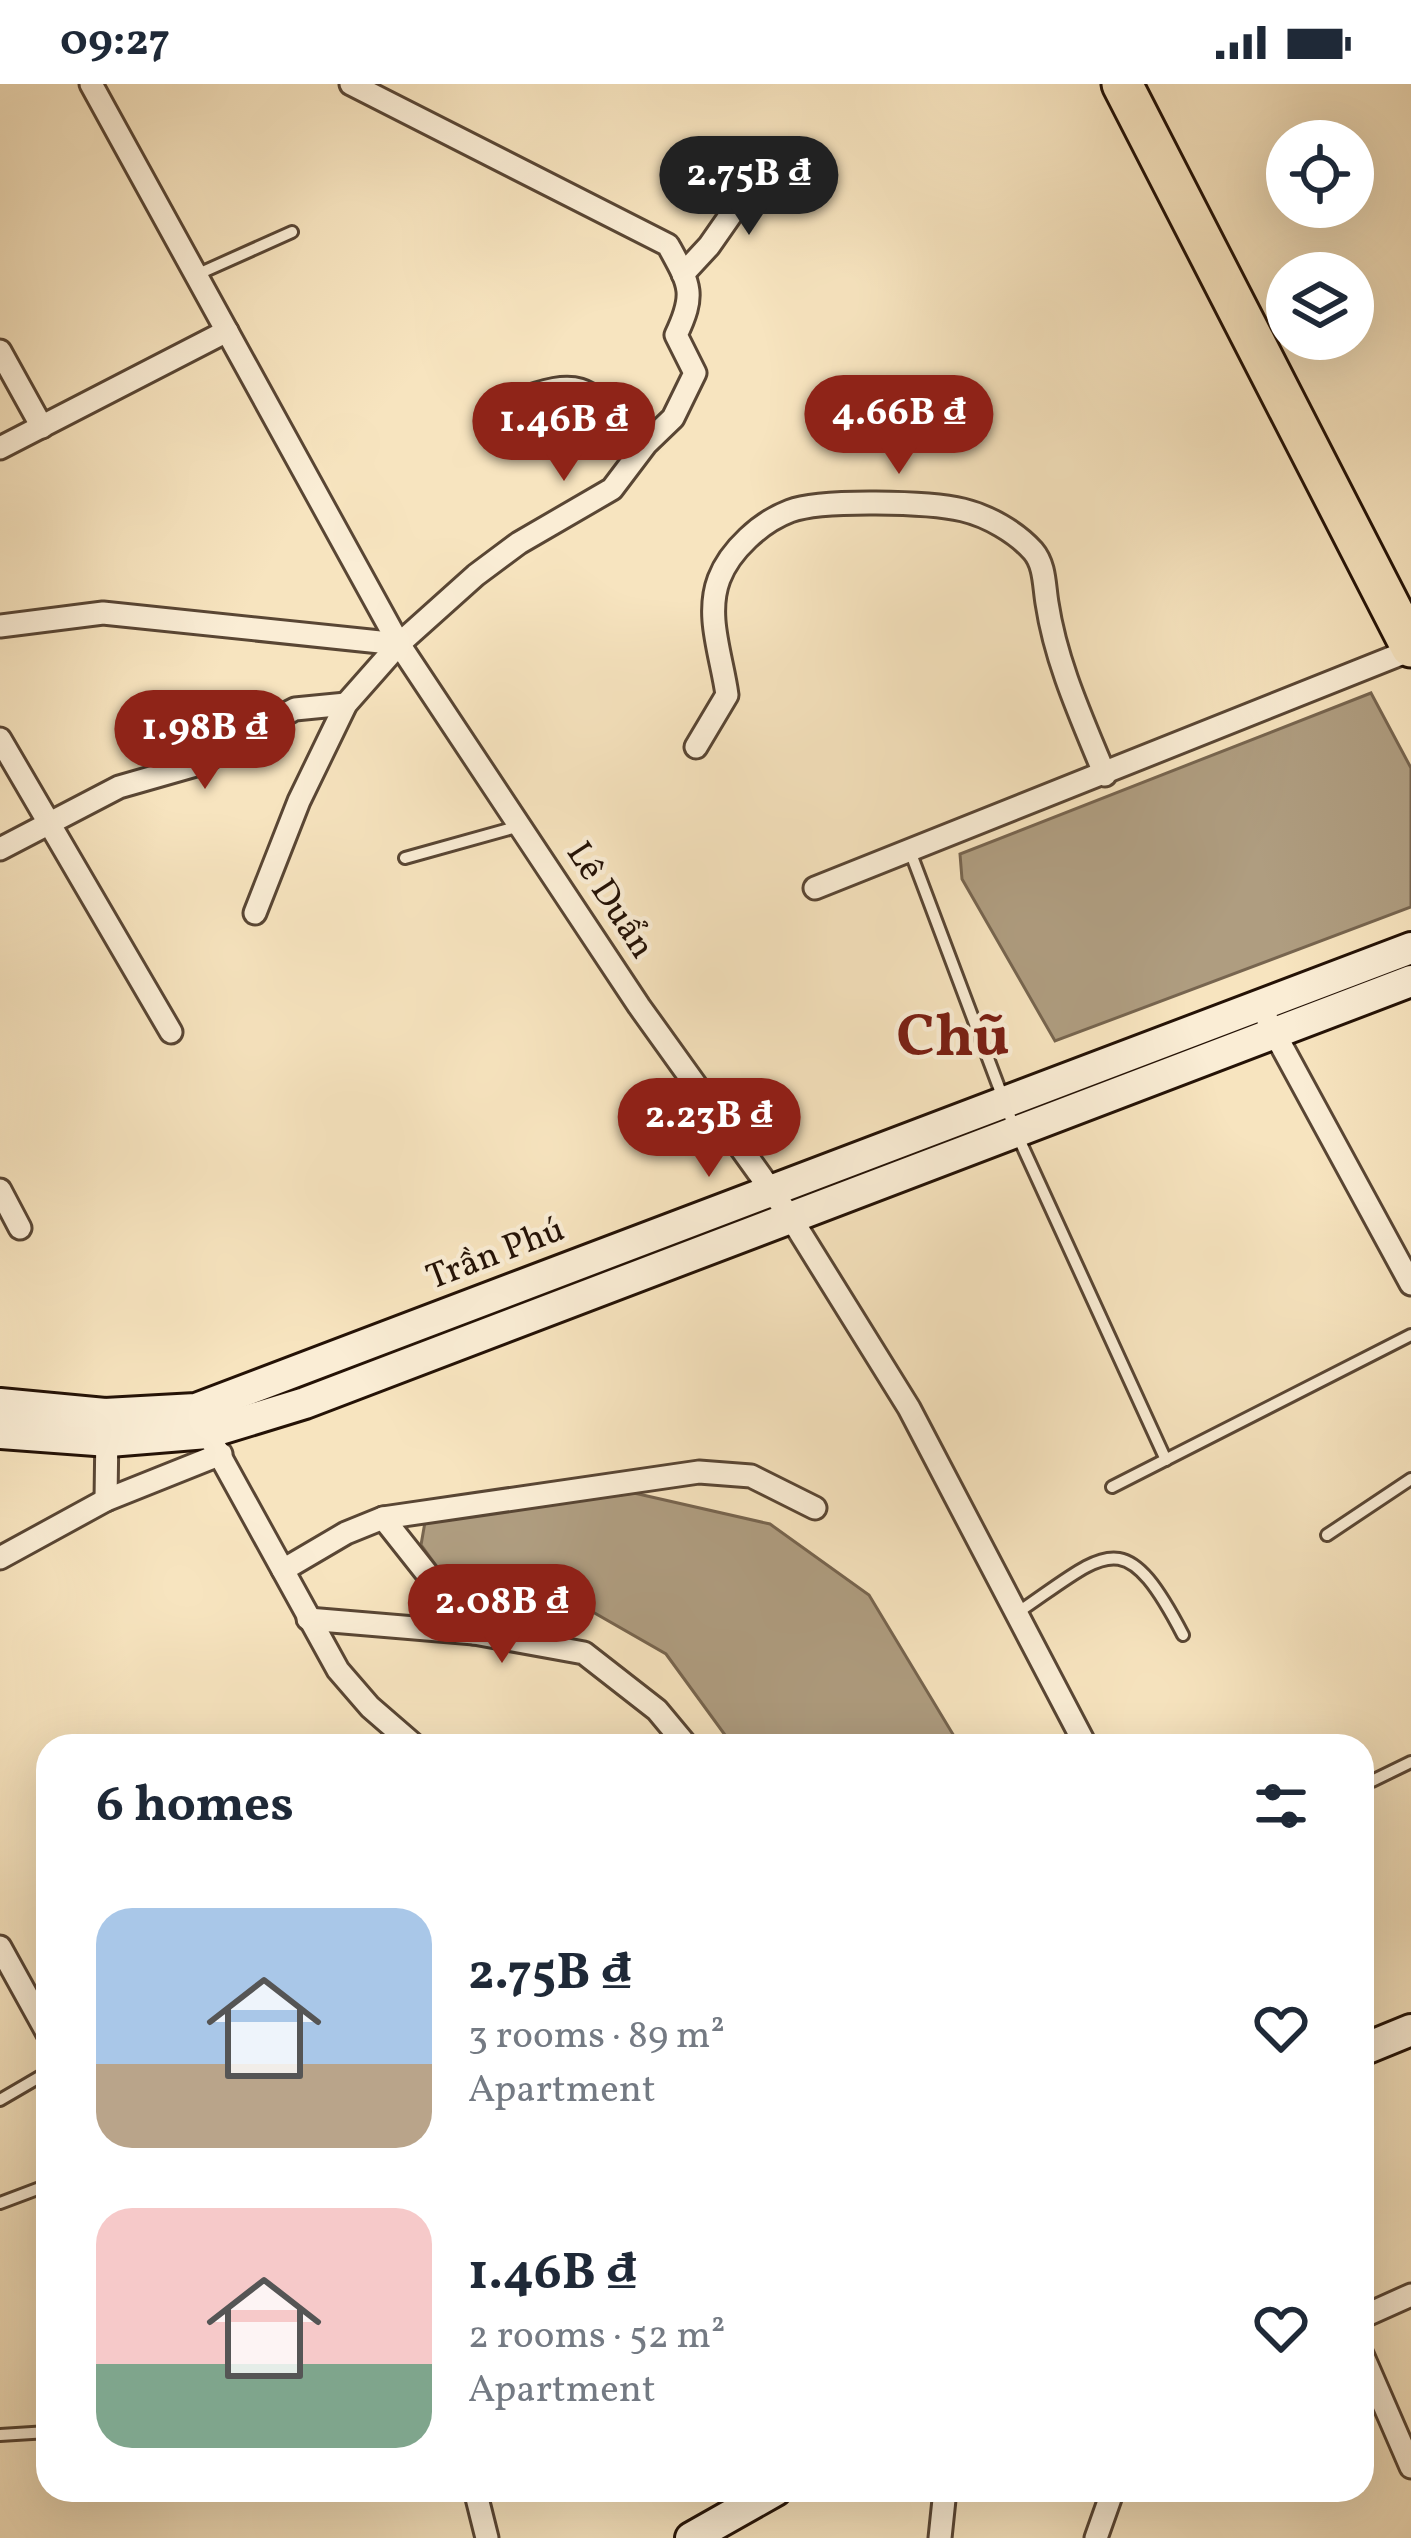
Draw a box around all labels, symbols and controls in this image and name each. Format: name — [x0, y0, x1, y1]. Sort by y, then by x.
text: 09:27 — [60, 11, 170, 74]
map controls — [1266, 120, 1374, 360]
button: locate — [1266, 120, 1374, 228]
pin: 2.75B ₫ — [638, 136, 860, 238]
text: 2.75B ₫ — [686, 148, 812, 202]
button: layers — [1266, 252, 1374, 360]
pin: 4.66B ₫ — [788, 375, 1010, 477]
pin: 1.46B ₫ — [453, 382, 675, 484]
text: 4.66B ₫ — [831, 387, 967, 441]
text: 1.46B ₫ — [499, 394, 629, 448]
pin: 1.98B ₫ — [94, 690, 316, 792]
text: 1.98B ₫ — [141, 702, 269, 756]
street label: Lê Duẩn — [553, 833, 665, 969]
district label: Chũ — [896, 998, 1010, 1081]
pin: 2.23B ₫ — [598, 1078, 820, 1180]
text: 2.23B ₫ — [645, 1090, 773, 1144]
street label: Trần Phú — [420, 1206, 572, 1304]
pin: 2.08B ₫ — [391, 1564, 613, 1666]
text: 2.08B ₫ — [435, 1576, 569, 1630]
text: 6 homes — [96, 1771, 294, 1842]
icon: filters — [1248, 1773, 1314, 1839]
text: 2.75B ₫ — [468, 1939, 632, 2010]
icon: home — [192, 1956, 336, 2100]
icon: heart — [1248, 1995, 1314, 2061]
text: 3 rooms · 89 m² — [468, 2010, 725, 2064]
text: Apartment — [468, 2064, 656, 2118]
text: 1.46B ₫ — [468, 2239, 637, 2310]
icon: home — [192, 2256, 336, 2400]
icon: heart — [1248, 2295, 1314, 2361]
text: 2 rooms · 52 m² — [468, 2310, 725, 2364]
text: Apartment — [468, 2364, 656, 2418]

